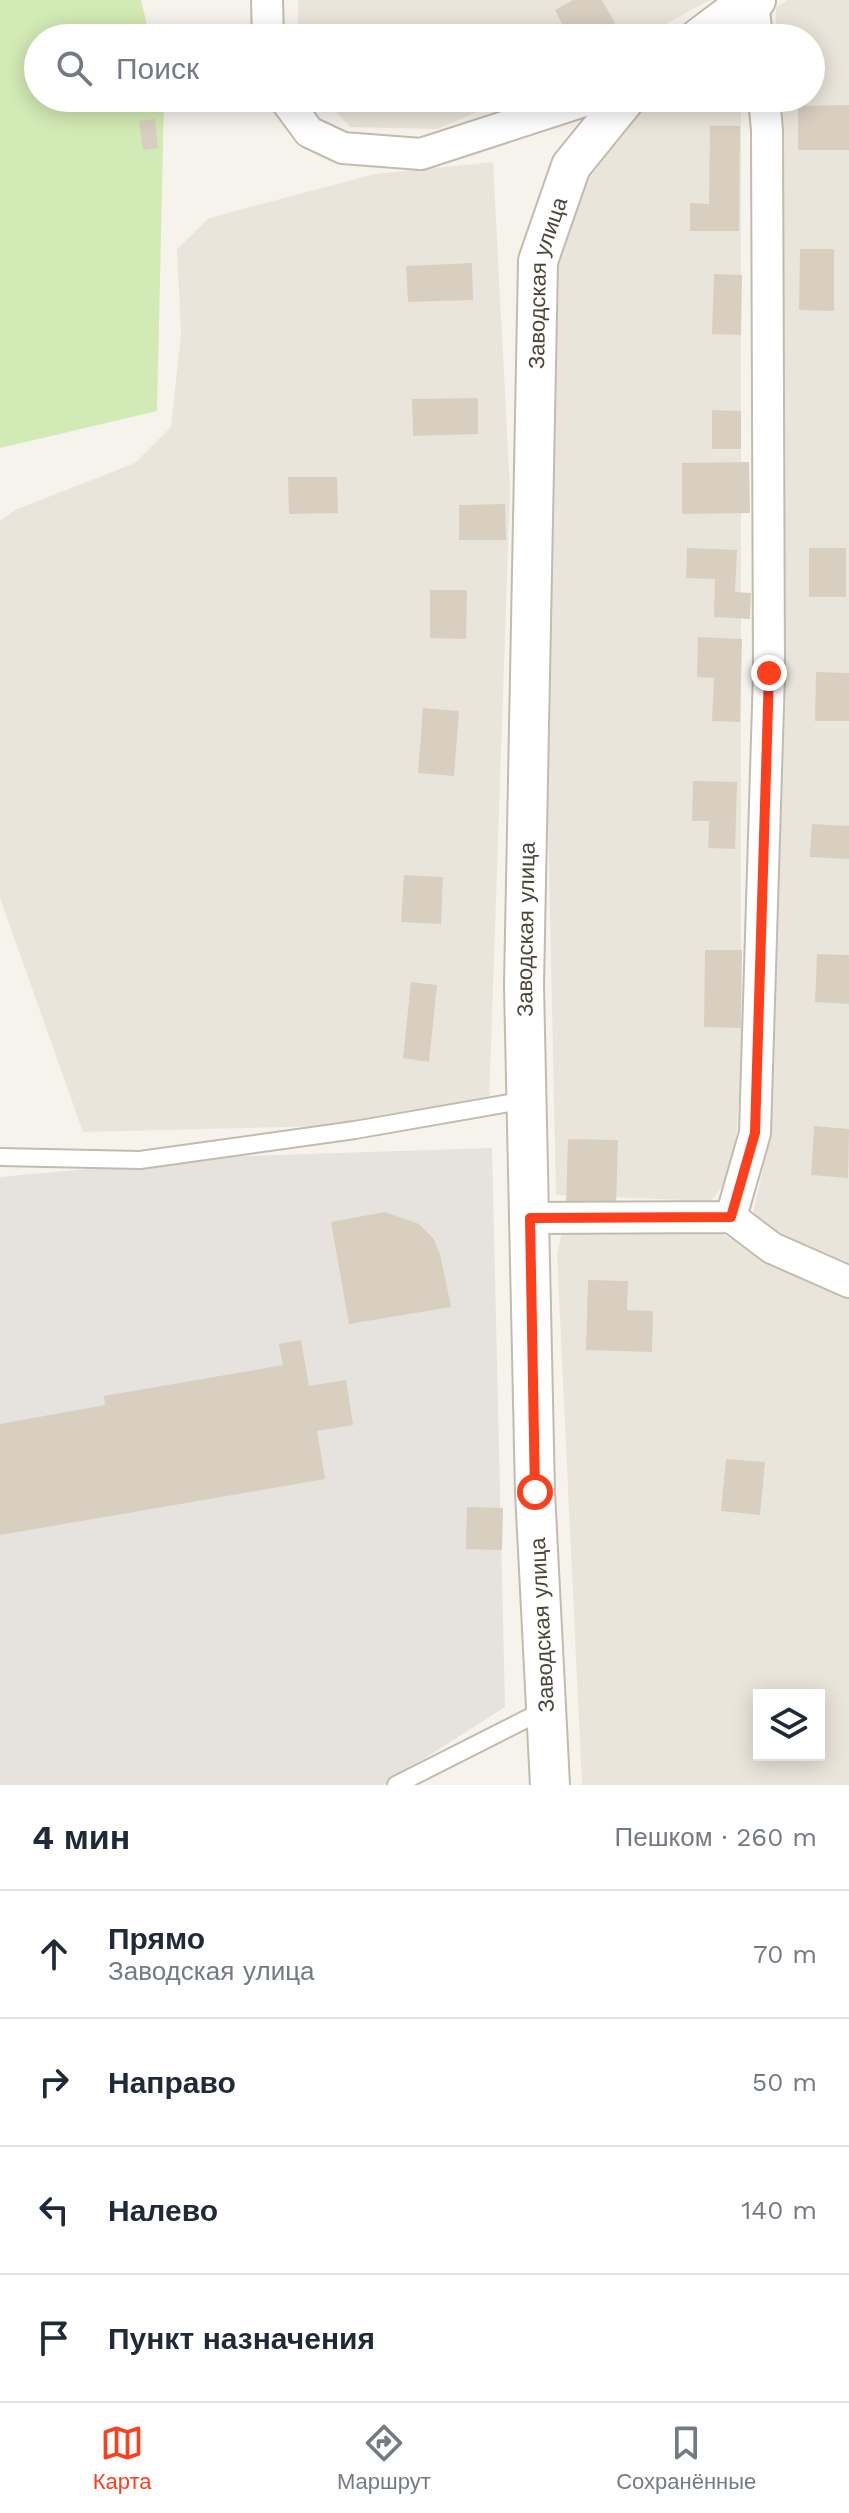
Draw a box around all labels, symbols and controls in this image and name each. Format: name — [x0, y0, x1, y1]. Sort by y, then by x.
search box — [24, 24, 825, 112]
icon: search — [52, 46, 96, 90]
text: Поиск — [116, 51, 199, 86]
street label: Заводская улица — [523, 193, 572, 369]
route end — [751, 655, 787, 691]
street label: Заводская улица — [511, 841, 539, 1017]
route start — [517, 1474, 553, 1510]
street label: Заводская улица — [525, 1536, 559, 1713]
map controls — [753, 1689, 825, 1761]
button: layers — [753, 1689, 825, 1761]
text: 4 мин — [32, 1817, 130, 1857]
text: Пешком · 260 m — [615, 1822, 817, 1852]
text: Прямо — [108, 1921, 205, 1956]
icon: ahead — [32, 1932, 76, 1976]
text: 70 m — [753, 1939, 817, 1969]
text: Заводская улица — [108, 1956, 315, 1986]
icon: right — [32, 2060, 76, 2104]
text: Направо — [108, 2065, 236, 2100]
text: 50 m — [752, 2067, 817, 2097]
icon: left — [32, 2188, 76, 2232]
text: Налево — [108, 2193, 218, 2228]
text: 140 m — [741, 2195, 817, 2225]
icon: arrive — [32, 2316, 76, 2360]
text: Пункт назначения — [108, 2321, 375, 2356]
tab: Карта — [93, 2421, 152, 2495]
tab: Маршрут — [337, 2421, 431, 2495]
tab: Сохранённые — [616, 2421, 756, 2495]

